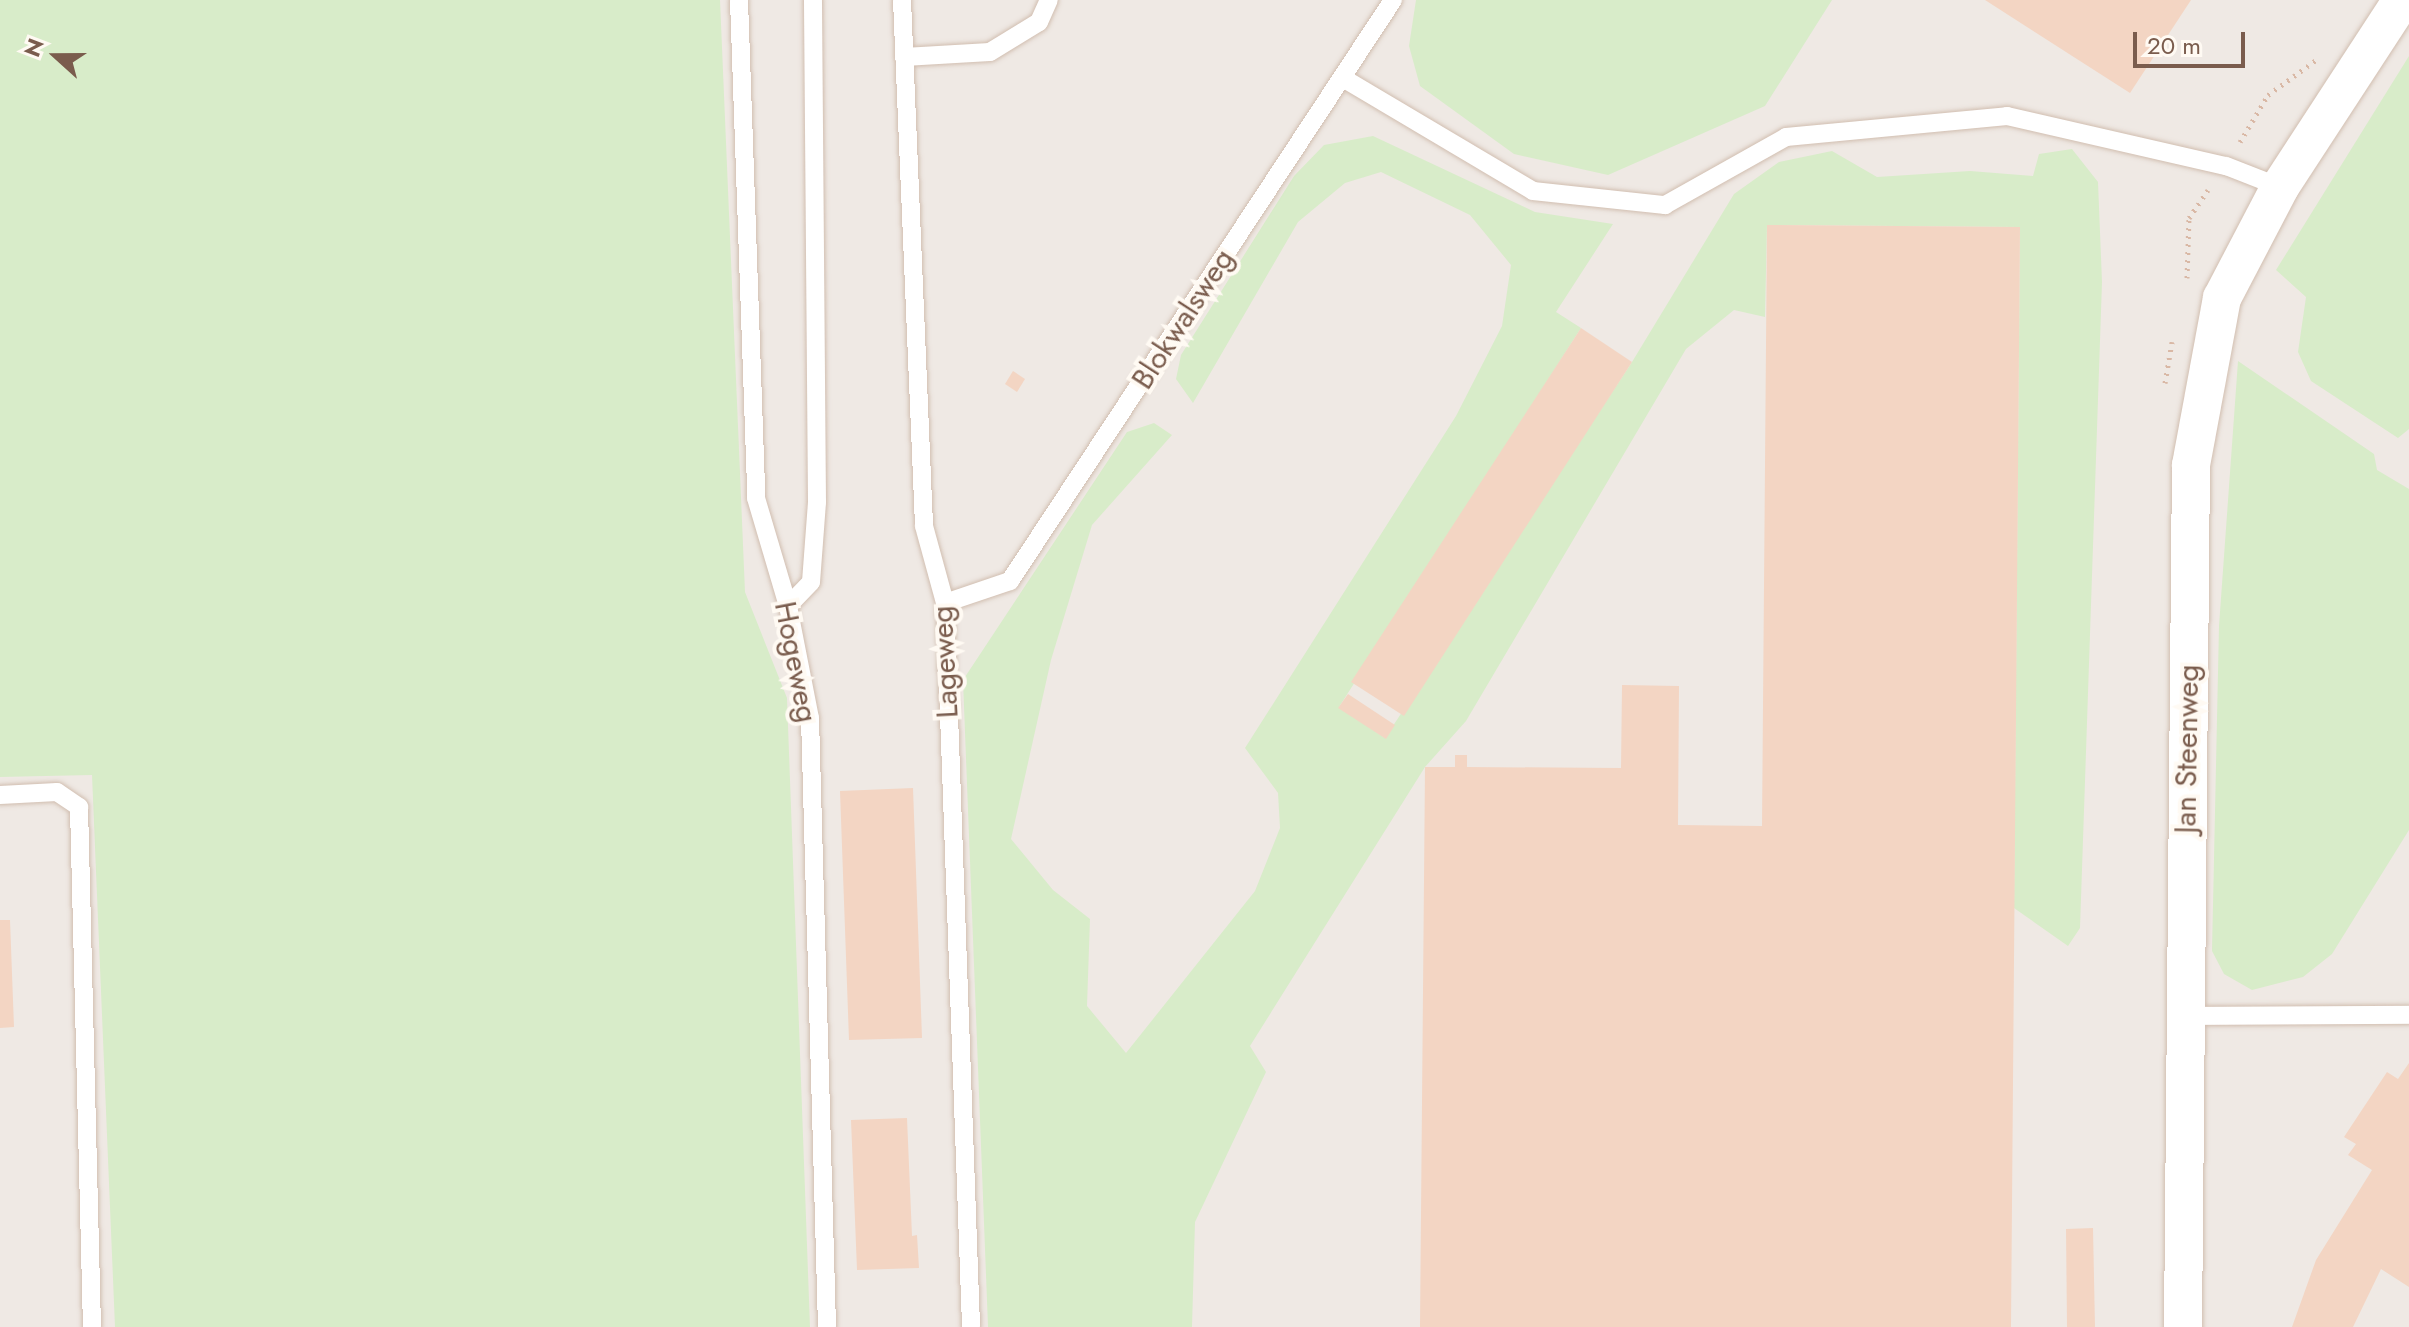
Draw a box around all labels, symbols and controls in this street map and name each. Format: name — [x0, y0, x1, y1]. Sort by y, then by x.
north arrow — [16, 16, 96, 96]
scale bar — [2137, 16, 2249, 66]
text: 20 m — [2147, 28, 2201, 63]
text: N — [16, 34, 52, 61]
street label: Blokwalsweg — [1124, 242, 1242, 396]
street label: Hogeweg — [767, 598, 825, 726]
street label: Lageweg — [924, 605, 966, 719]
street label: Jan Steenweg — [2168, 664, 2206, 834]

